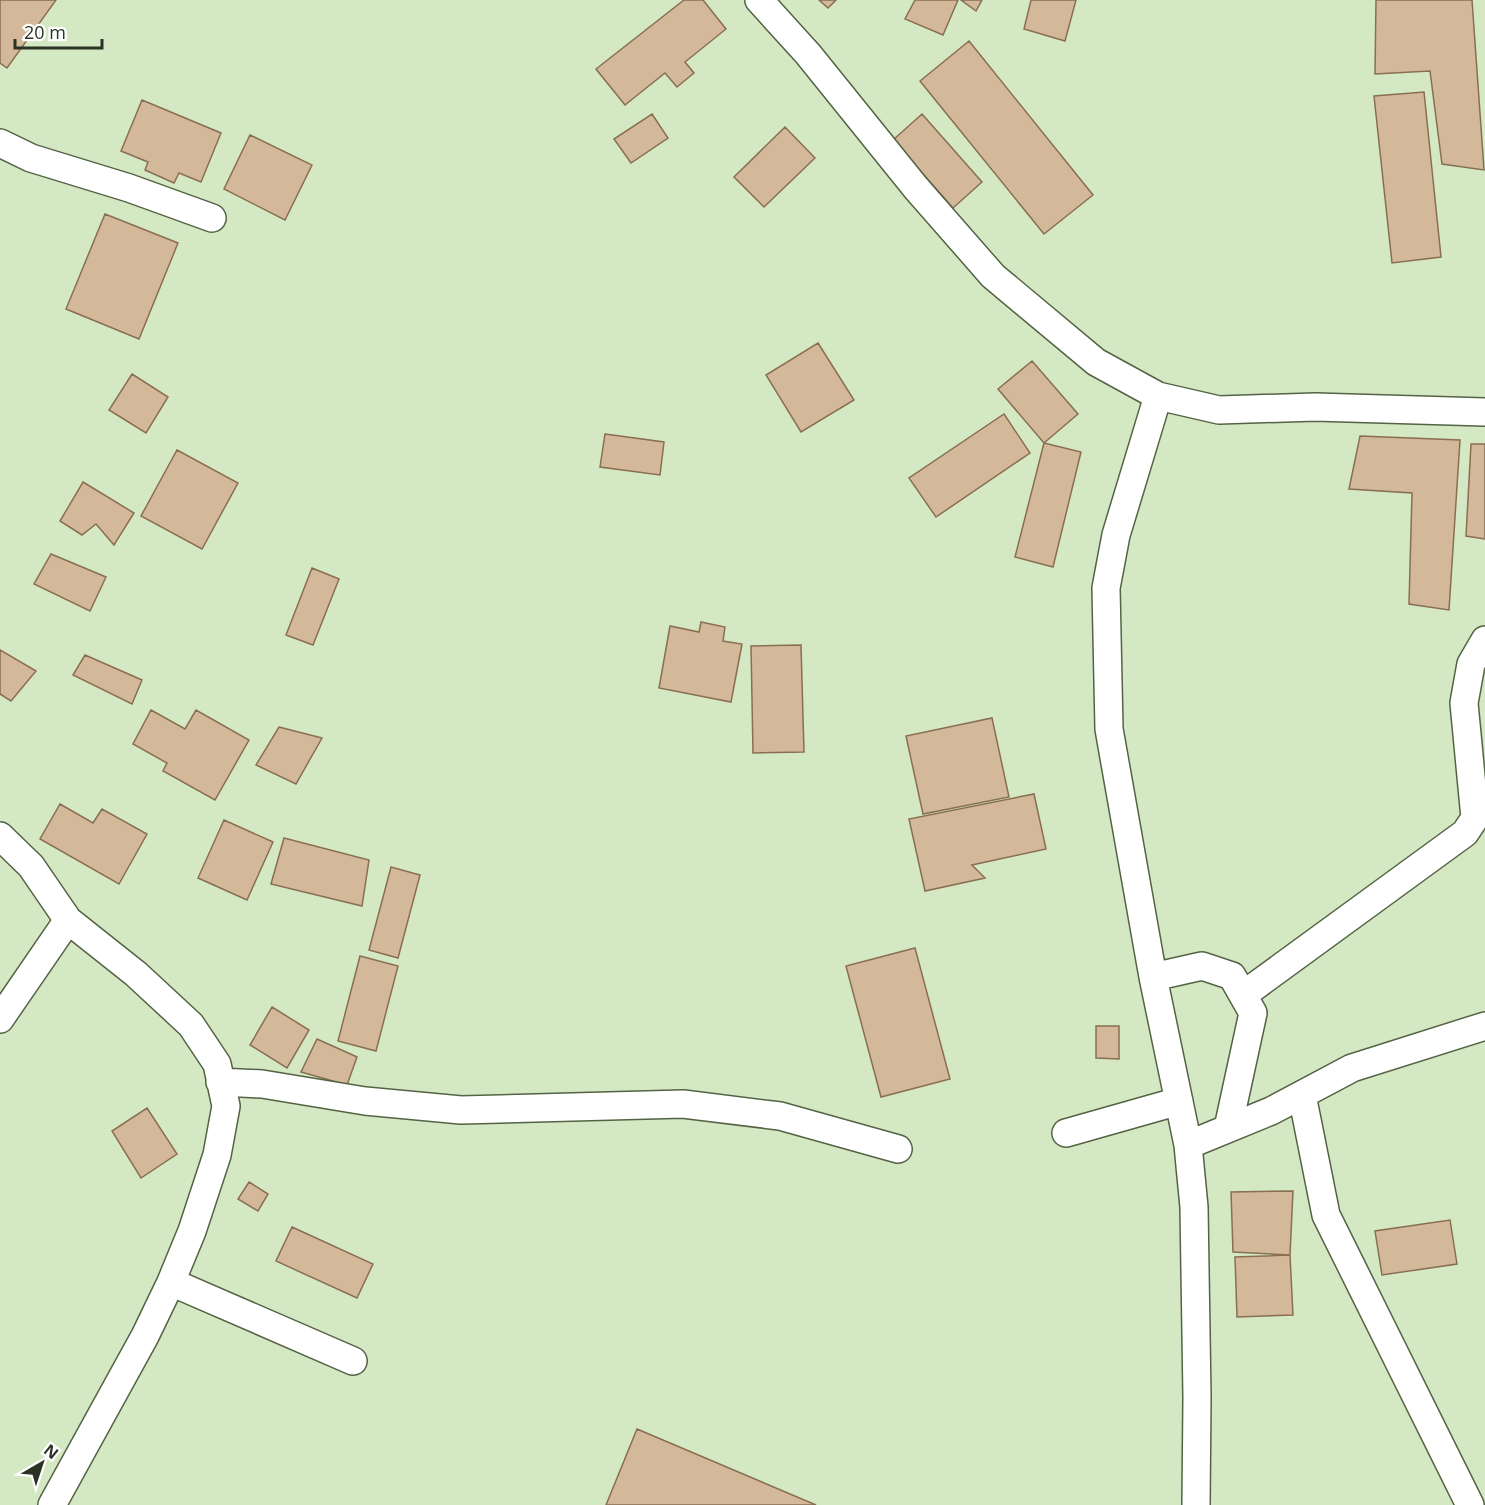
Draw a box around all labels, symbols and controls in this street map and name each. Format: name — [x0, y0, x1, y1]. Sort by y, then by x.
scale bar — [15, 12, 102, 50]
text: 20 m — [24, 20, 66, 44]
north arrow — [12, 1433, 72, 1493]
text: N — [39, 1439, 63, 1464]

